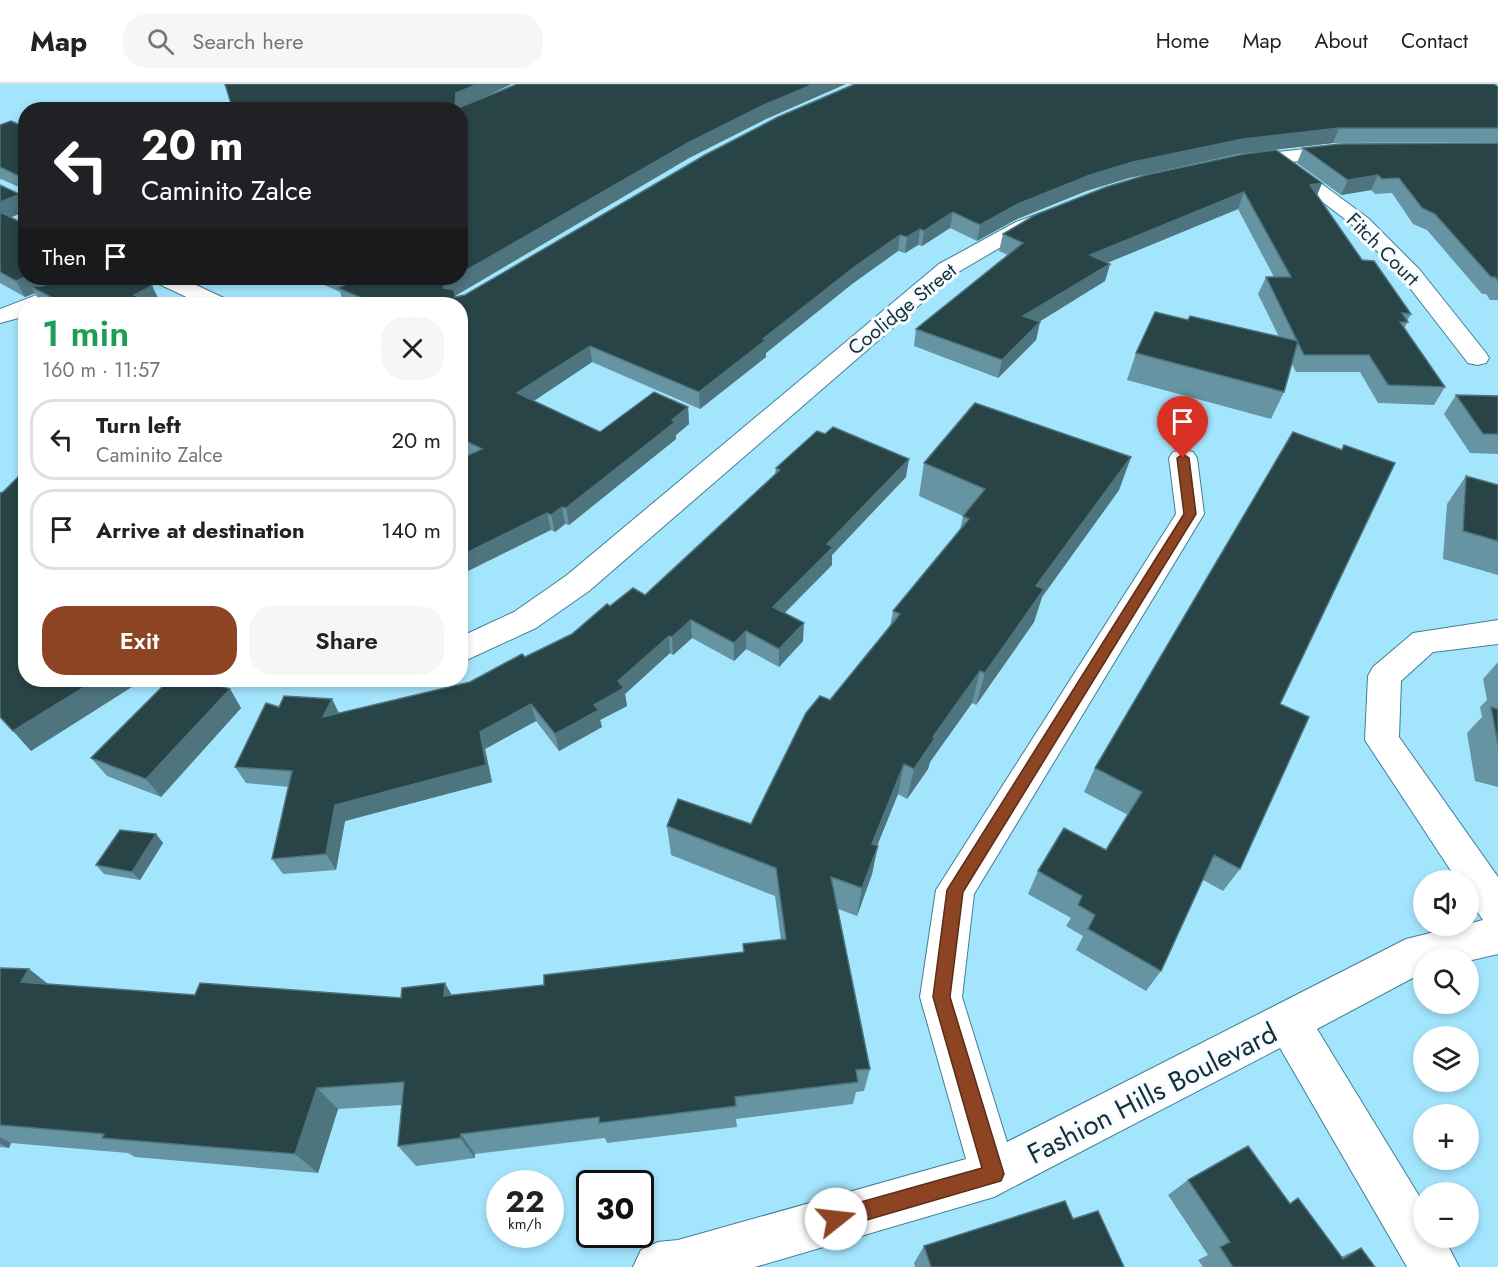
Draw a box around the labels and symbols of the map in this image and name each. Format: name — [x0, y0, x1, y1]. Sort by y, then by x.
street label: Fitch Court — [1340, 206, 1426, 293]
street label: Coolidge Street — [842, 256, 963, 362]
pin — [1157, 396, 1208, 458]
street label: Fashion Hills Boulevard — [1020, 1013, 1284, 1174]
speed limit sign: 30 — [576, 1170, 654, 1248]
position arrow — [804, 1187, 868, 1251]

